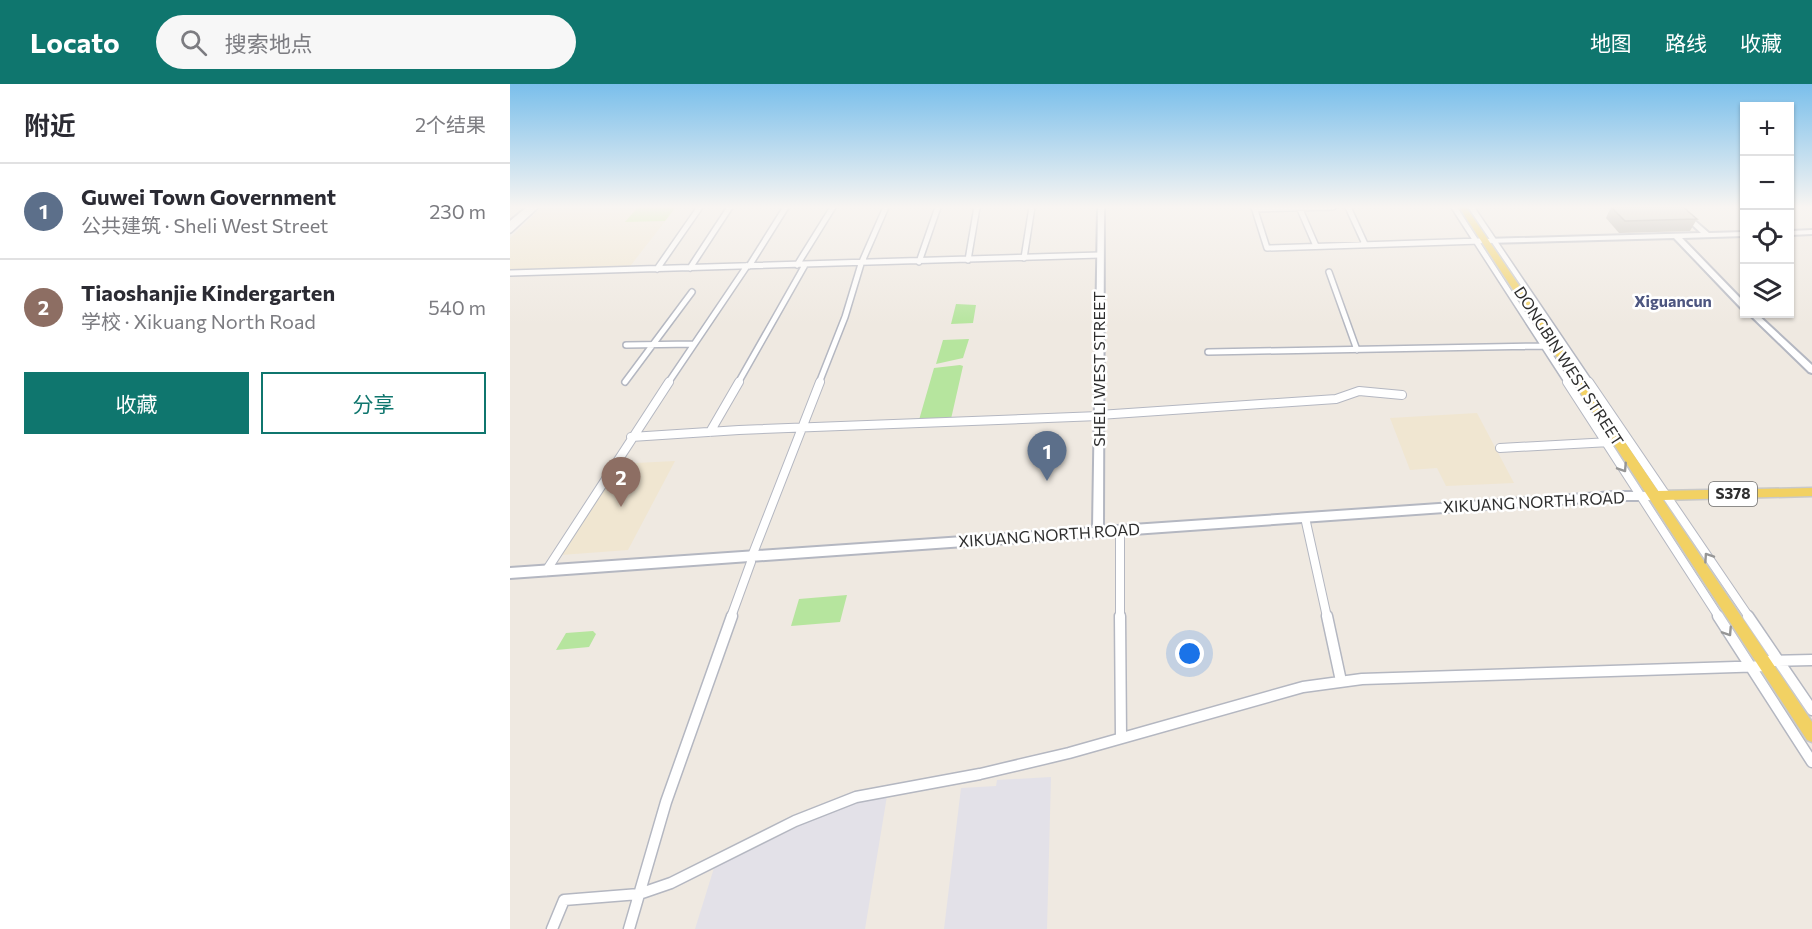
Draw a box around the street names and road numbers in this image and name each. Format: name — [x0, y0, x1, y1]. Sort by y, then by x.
street label: DONGBIN WEST STREET — [1511, 282, 1628, 449]
street label: SHELI WEST STREET — [1089, 291, 1108, 447]
road number: S378 — [1709, 482, 1757, 506]
street label: XIKUANG NORTH ROAD — [1443, 487, 1625, 516]
street label: XIKUANG NORTH ROAD — [958, 519, 1140, 550]

